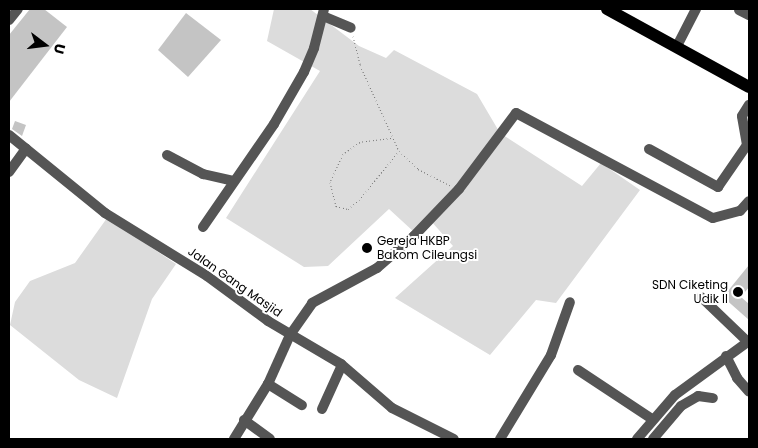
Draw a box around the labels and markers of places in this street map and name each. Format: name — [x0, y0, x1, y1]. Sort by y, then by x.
place label: Gereja HKBP Bakom Cileungsi — [377, 234, 477, 262]
marker: Gereja HKBP Bakom Cileungsi — [361, 242, 373, 254]
place label: SDN Ciketing Udik II — [652, 278, 728, 306]
marker: SDN Ciketing Udik II — [732, 286, 744, 298]

